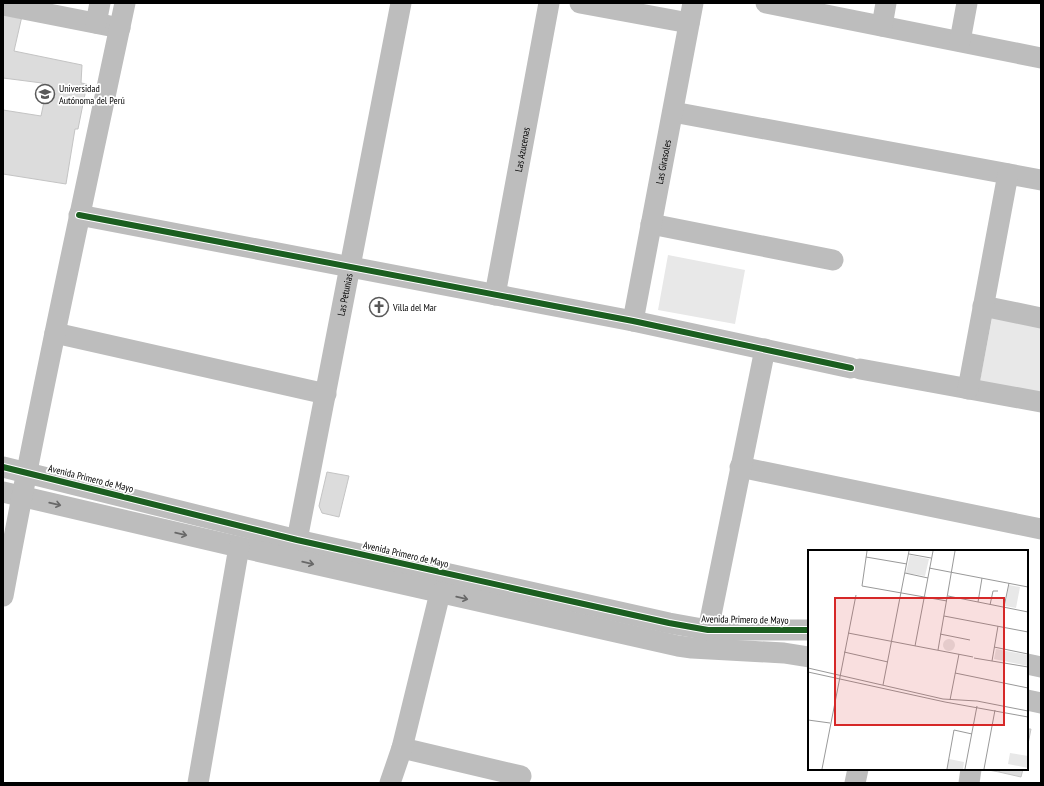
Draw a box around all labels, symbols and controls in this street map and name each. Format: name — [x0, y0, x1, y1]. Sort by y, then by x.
place label: Universidad Autónoma del Perú — [59, 82, 125, 107]
school or university icon: Universidad Autónoma del Perú — [34, 83, 56, 105]
street label: Las Azucenas — [512, 126, 533, 173]
street label: Las Girasoles — [653, 138, 674, 185]
street label: Las Petunias — [335, 272, 356, 317]
church icon: Villa del Mar — [368, 296, 390, 318]
place label: Villa del Mar — [392, 301, 437, 314]
street label: Avenida Primero de Mayo — [47, 462, 135, 495]
one-way arrow — [48, 501, 61, 508]
one-way arrow — [174, 530, 187, 538]
street label: Avenida Primero de Mayo — [362, 538, 450, 571]
inset map — [808, 550, 1028, 770]
one-way arrow — [301, 560, 314, 568]
one-way arrow — [455, 595, 468, 603]
street label: Avenida Primero de Mayo — [701, 612, 789, 627]

